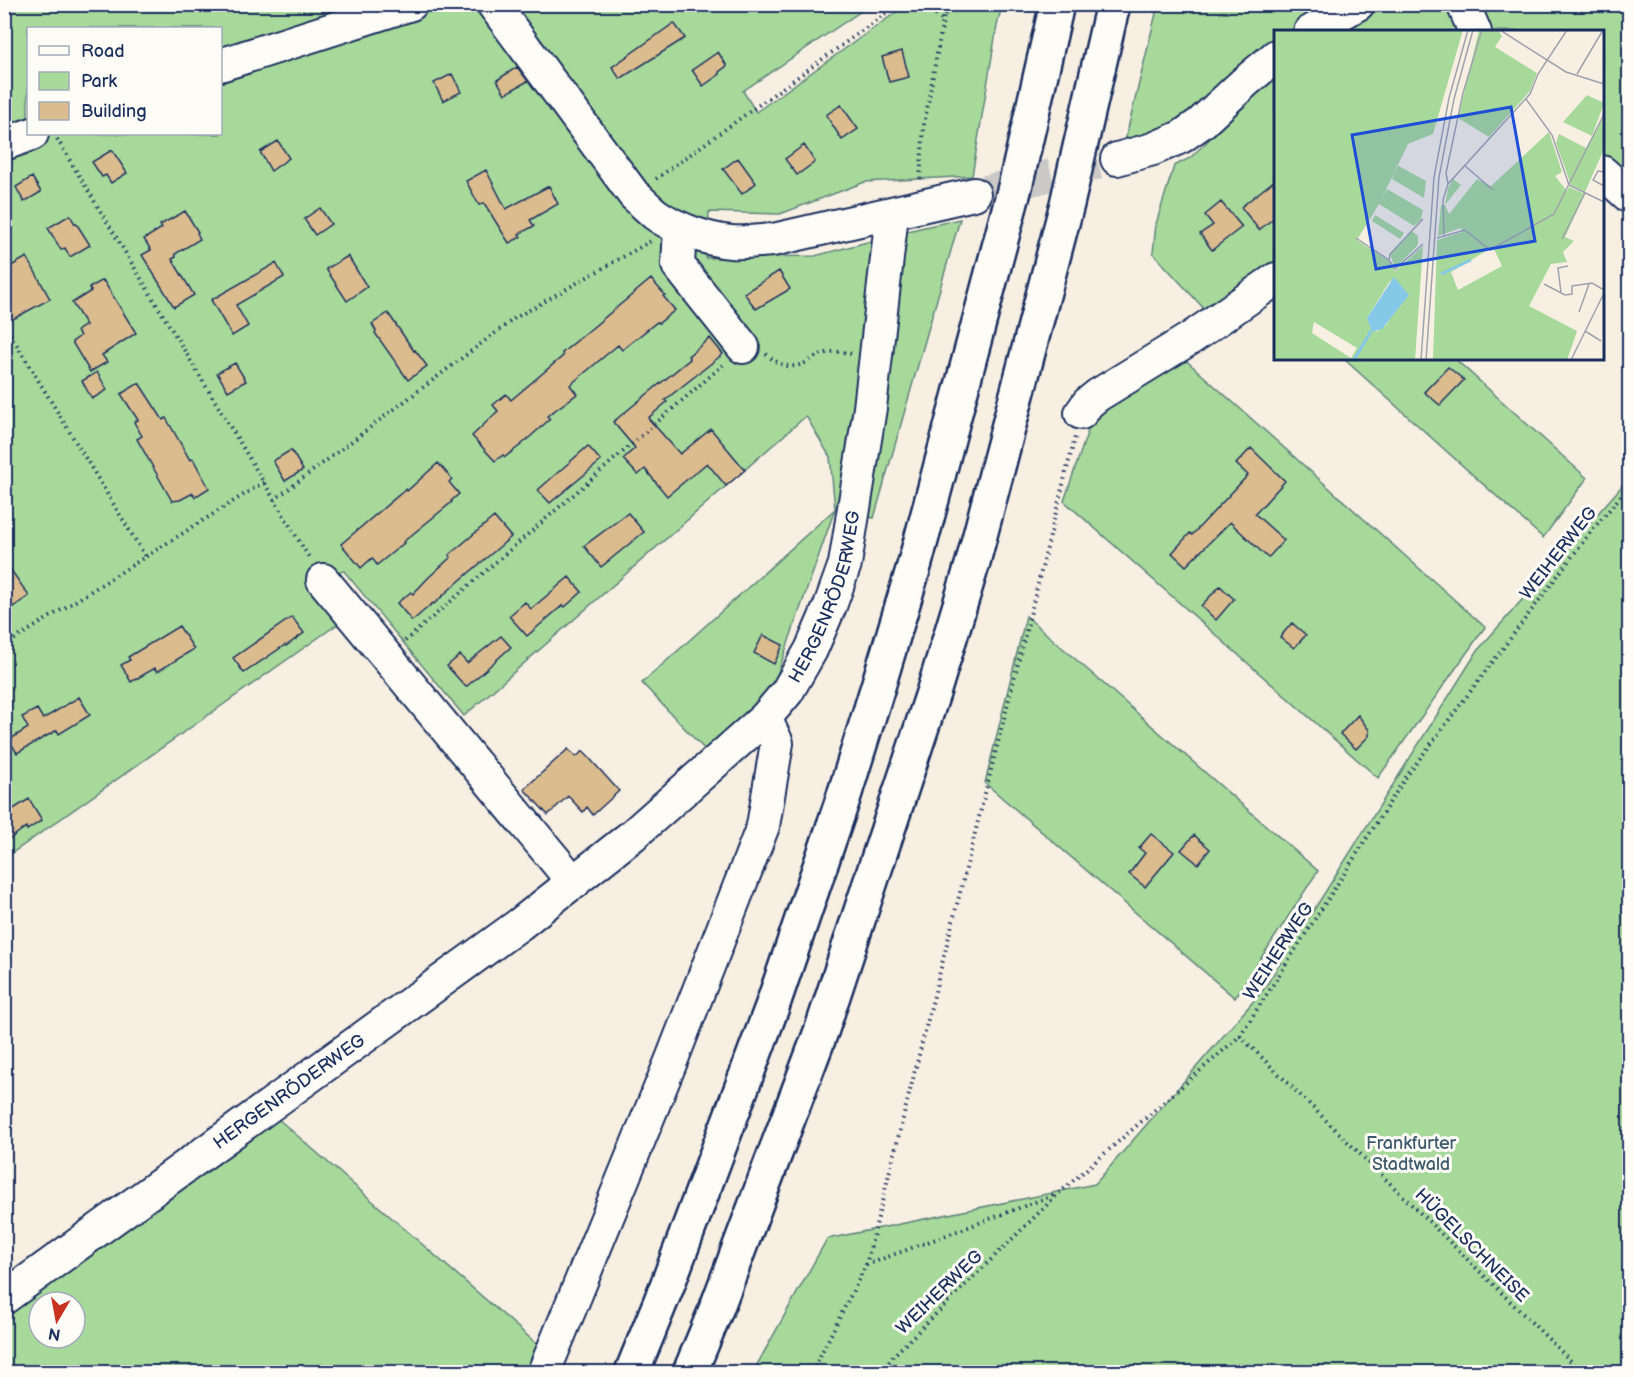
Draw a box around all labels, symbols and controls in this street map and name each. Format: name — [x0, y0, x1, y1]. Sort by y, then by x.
legend — [27, 27, 222, 135]
inset map — [1274, 30, 1604, 360]
text: Road — [81, 41, 125, 62]
text: Park — [81, 71, 117, 92]
text: Building — [81, 101, 147, 122]
street label: WEIHERWEG — [1516, 503, 1601, 604]
street label: HERGENRÖDERWEG — [784, 510, 864, 687]
street label: WEIHERWEG — [1239, 899, 1318, 1004]
street label: HERGENRÖDERWEG — [209, 1030, 369, 1154]
park label: Frankfurter Stadtwald — [1366, 1133, 1457, 1175]
street label: HÜGELSCHNEISE — [1410, 1183, 1534, 1307]
street label: WEIHERWEG — [892, 1246, 987, 1339]
north arrow — [27, 1290, 87, 1350]
text: N — [47, 1323, 62, 1344]

